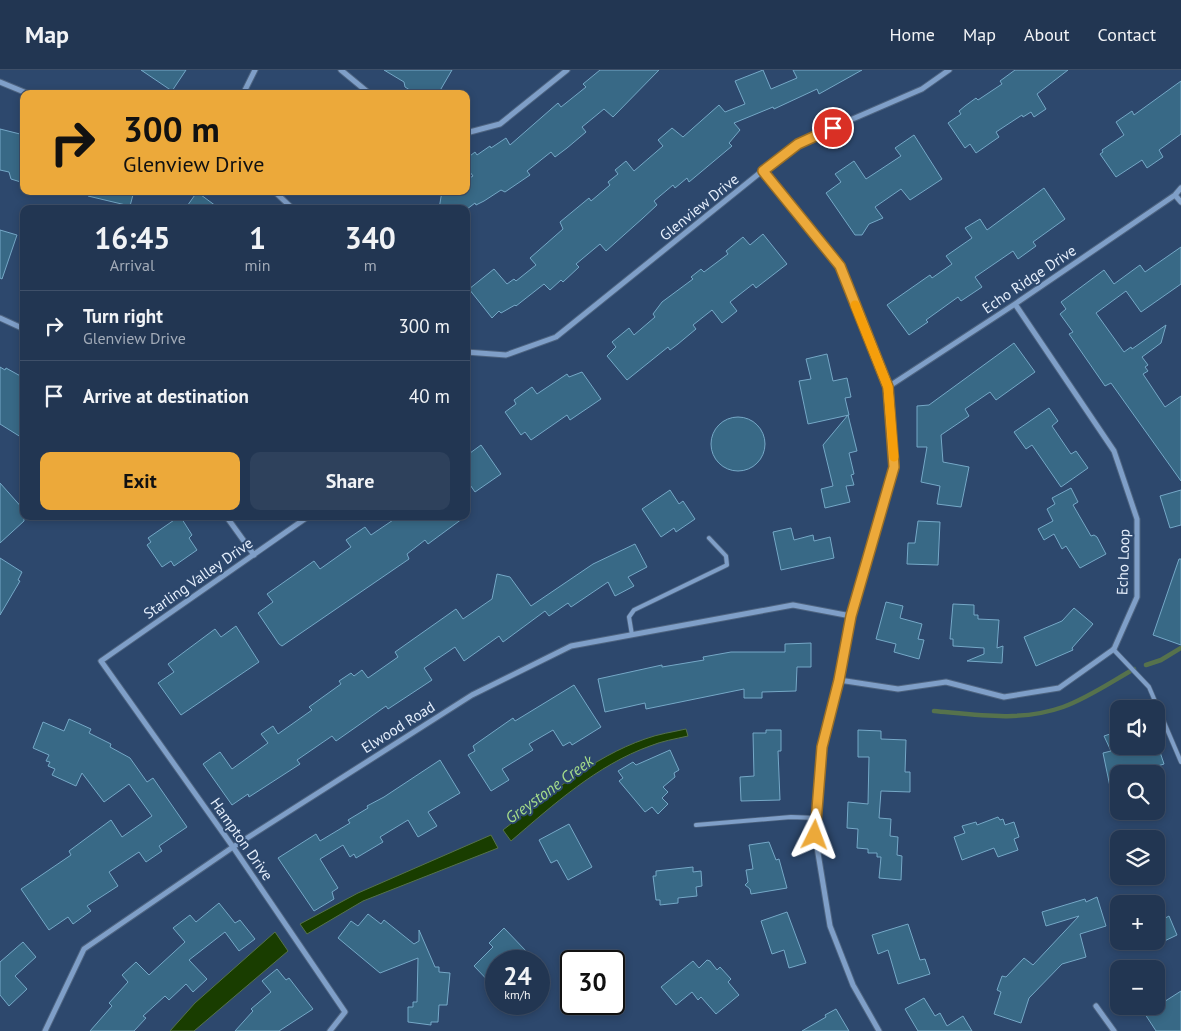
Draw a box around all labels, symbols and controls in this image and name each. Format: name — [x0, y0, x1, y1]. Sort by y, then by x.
text: Map — [25, 19, 69, 50]
text: Home — [889, 23, 935, 46]
text: Map — [963, 23, 996, 46]
text: About — [1024, 23, 1070, 46]
text: Contact — [1098, 23, 1156, 46]
text: 300 m — [123, 106, 220, 152]
pin — [812, 107, 854, 149]
icon: right — [40, 110, 105, 175]
icon: arrive — [819, 114, 847, 142]
text: Glenview Drive — [123, 150, 264, 178]
street label: Glenview Drive — [656, 169, 742, 245]
text: 16:45 — [94, 218, 170, 257]
text: 1 — [249, 218, 266, 257]
text: 340 — [345, 218, 396, 257]
street label: Echo Ridge Drive — [978, 241, 1080, 317]
text: Arrival — [110, 255, 155, 275]
text: min — [245, 255, 271, 275]
text: m — [364, 255, 377, 275]
text: Turn right — [83, 304, 163, 328]
icon: right — [40, 312, 68, 340]
text: 300 m — [398, 314, 450, 338]
text: Glenview Drive — [83, 328, 186, 348]
icon: arrive — [40, 382, 68, 410]
text: Arrive at destination — [83, 384, 249, 408]
text: 40 m — [409, 384, 450, 408]
button: Exit — [40, 452, 240, 510]
button: Share — [250, 452, 450, 510]
street label: Echo Loop — [1112, 529, 1134, 595]
street label: Starling Valley Drive — [140, 533, 256, 623]
street label: Elwood Road — [358, 697, 438, 757]
map controls — [1110, 700, 1165, 1015]
button: sound — [1110, 700, 1165, 755]
water label: Greystone Creek — [501, 750, 598, 828]
button: search — [1110, 765, 1165, 820]
street label: Hampton Drive — [207, 794, 277, 884]
position arrow — [788, 808, 840, 860]
button: layers — [1110, 830, 1165, 885]
button: + — [1110, 895, 1165, 950]
speed limit sign: 30 — [560, 950, 625, 1015]
text: 24 — [503, 960, 532, 992]
button: − — [1110, 960, 1165, 1015]
text: km/h — [504, 987, 531, 1002]

